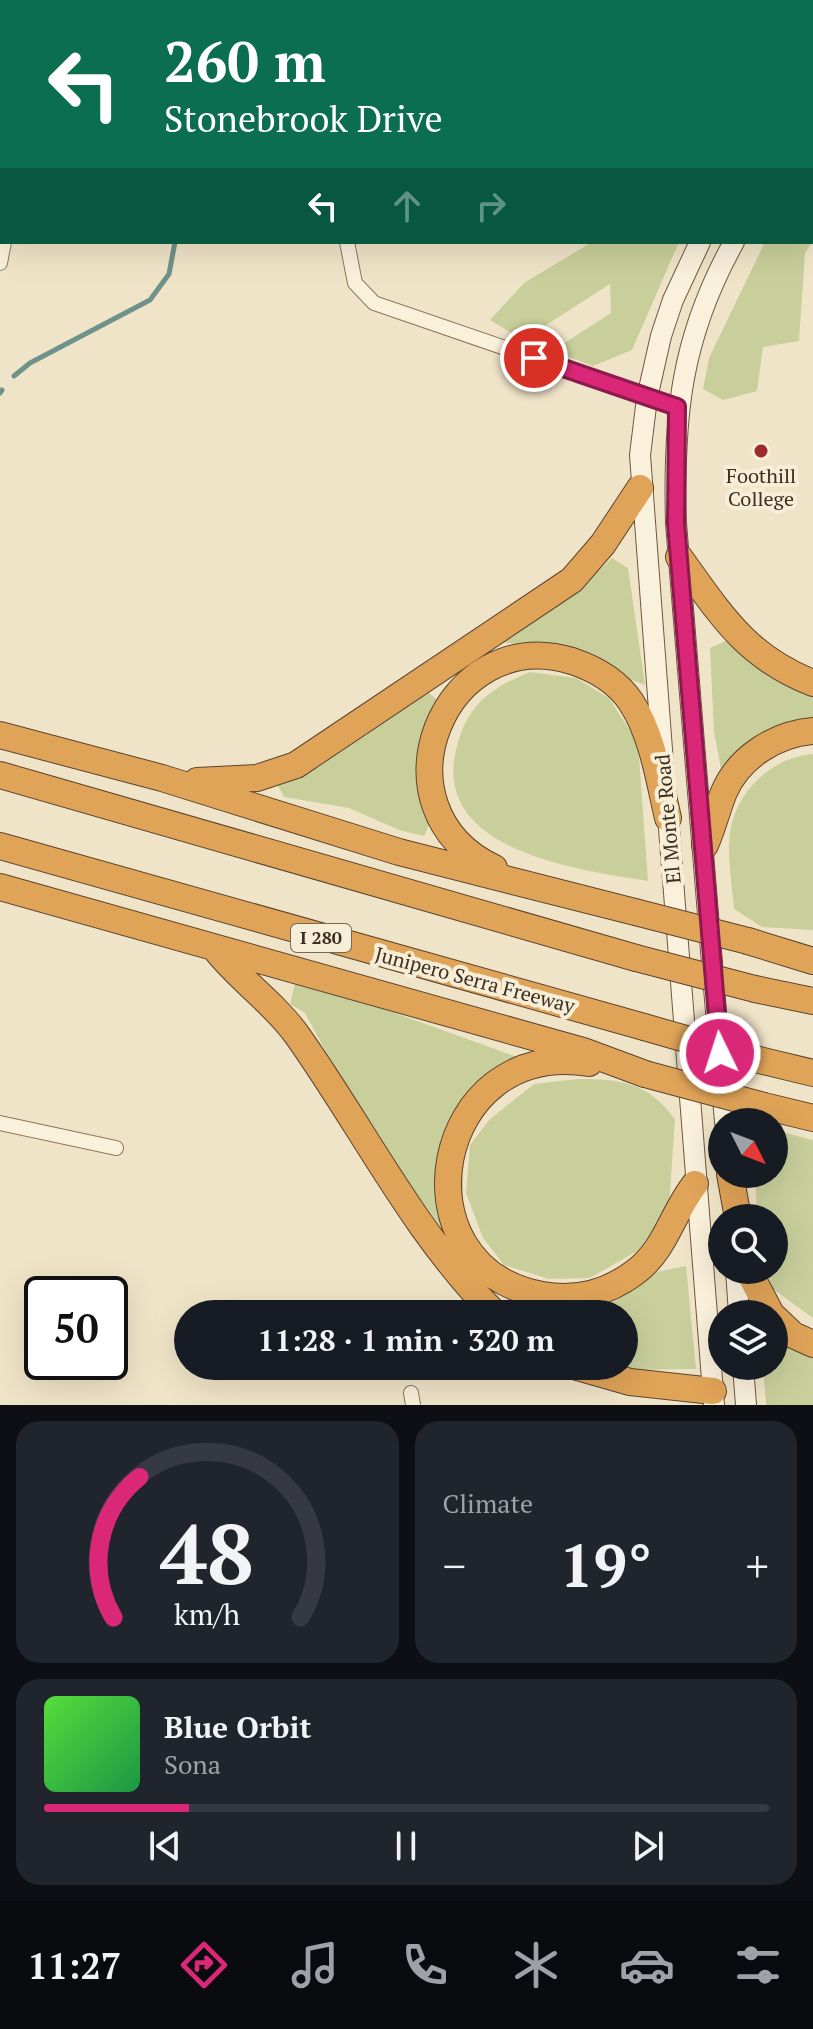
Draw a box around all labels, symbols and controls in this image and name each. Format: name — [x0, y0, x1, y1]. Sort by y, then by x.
text: 260 m — [164, 24, 326, 98]
icon: left — [32, 32, 136, 136]
text: Stonebrook Drive — [164, 95, 443, 142]
icon: left — [301, 184, 345, 228]
icon: ahead — [385, 184, 429, 228]
icon: right — [469, 184, 513, 228]
pin — [500, 324, 568, 392]
icon: arrive — [512, 336, 556, 380]
marker: Foothill College — [752, 442, 770, 460]
place label: Foothill College — [726, 462, 796, 512]
street label: El Monte Road — [648, 753, 687, 885]
road number: I 280 — [291, 924, 351, 952]
street label: Junipero Serra Freeway — [372, 940, 579, 1019]
position arrow — [678, 1011, 762, 1095]
north arrow — [708, 1108, 788, 1188]
map controls — [708, 1108, 788, 1380]
button: search — [708, 1204, 788, 1284]
speed limit sign: 50 — [24, 1276, 128, 1380]
button: layers — [708, 1300, 788, 1380]
text: 11:28 · 1 min · 320 m — [258, 1320, 554, 1360]
text: Climate — [443, 1486, 533, 1520]
text: 48 — [160, 1498, 254, 1608]
text: 19° — [559, 1525, 652, 1604]
text: − — [443, 1536, 466, 1595]
text: + — [746, 1536, 769, 1595]
text: km/h — [174, 1595, 240, 1633]
text: Blue Orbit — [164, 1707, 311, 1747]
text: Sona — [164, 1747, 221, 1781]
icon: previous — [143, 1824, 187, 1868]
icon: pause — [384, 1824, 428, 1868]
icon: next — [626, 1824, 670, 1868]
icon: directions — [176, 1937, 232, 1993]
icon: music — [287, 1937, 343, 1993]
icon: phone — [397, 1937, 453, 1993]
icon: climate — [508, 1937, 564, 1993]
icon: car — [619, 1937, 675, 1993]
icon: filters — [730, 1937, 786, 1993]
text: 11:27 — [27, 1942, 121, 1989]

